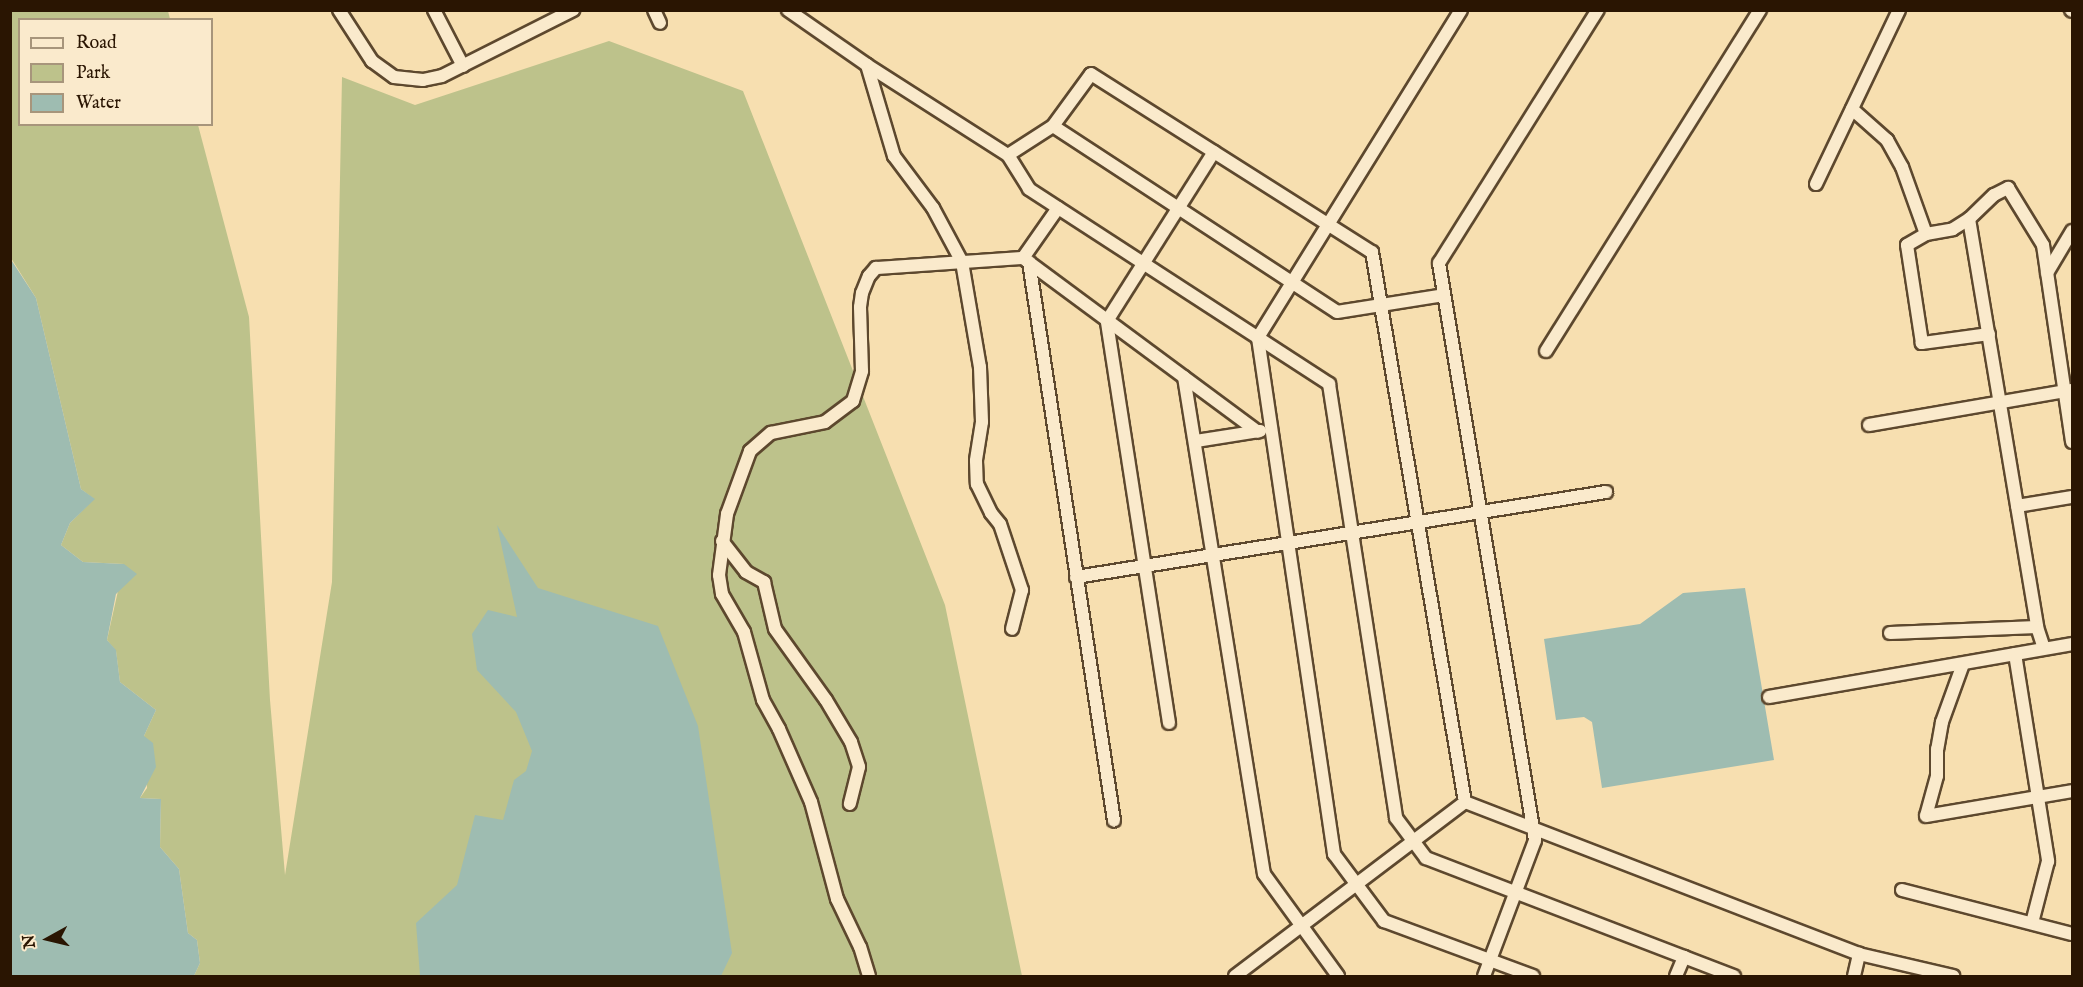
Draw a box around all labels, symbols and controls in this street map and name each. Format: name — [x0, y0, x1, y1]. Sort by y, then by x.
legend — [18, 18, 213, 126]
text: Road — [76, 32, 117, 55]
text: Park — [76, 62, 110, 85]
text: Water — [76, 92, 121, 115]
north arrow — [18, 909, 78, 969]
text: N — [19, 933, 41, 950]

